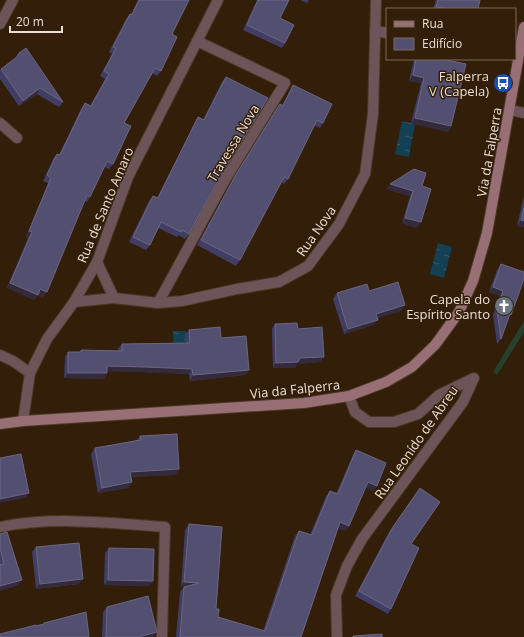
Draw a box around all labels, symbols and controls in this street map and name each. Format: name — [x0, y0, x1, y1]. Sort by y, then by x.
scale bar — [10, 8, 62, 34]
legend — [386, 8, 516, 60]
text: 20 m — [16, 13, 44, 30]
text: Rua — [422, 15, 443, 32]
text: Edifício — [422, 35, 462, 52]
place label: Falperra V (Capela) — [429, 67, 489, 100]
bus stop icon: Falperra V (Capela) — [492, 72, 514, 94]
street label: Travessa Nova — [203, 101, 263, 185]
street label: Via da Falperra — [472, 106, 506, 198]
street label: Rua de Santo Amaro — [72, 144, 138, 266]
street label: Rua Nova — [292, 202, 340, 260]
place label: Capela do Espírito Santo — [406, 290, 490, 323]
church icon: Capela do Espírito Santo — [493, 295, 515, 317]
street label: Via da Falperra — [249, 375, 341, 403]
street label: Rua Leonído de Abreu — [370, 382, 462, 502]

